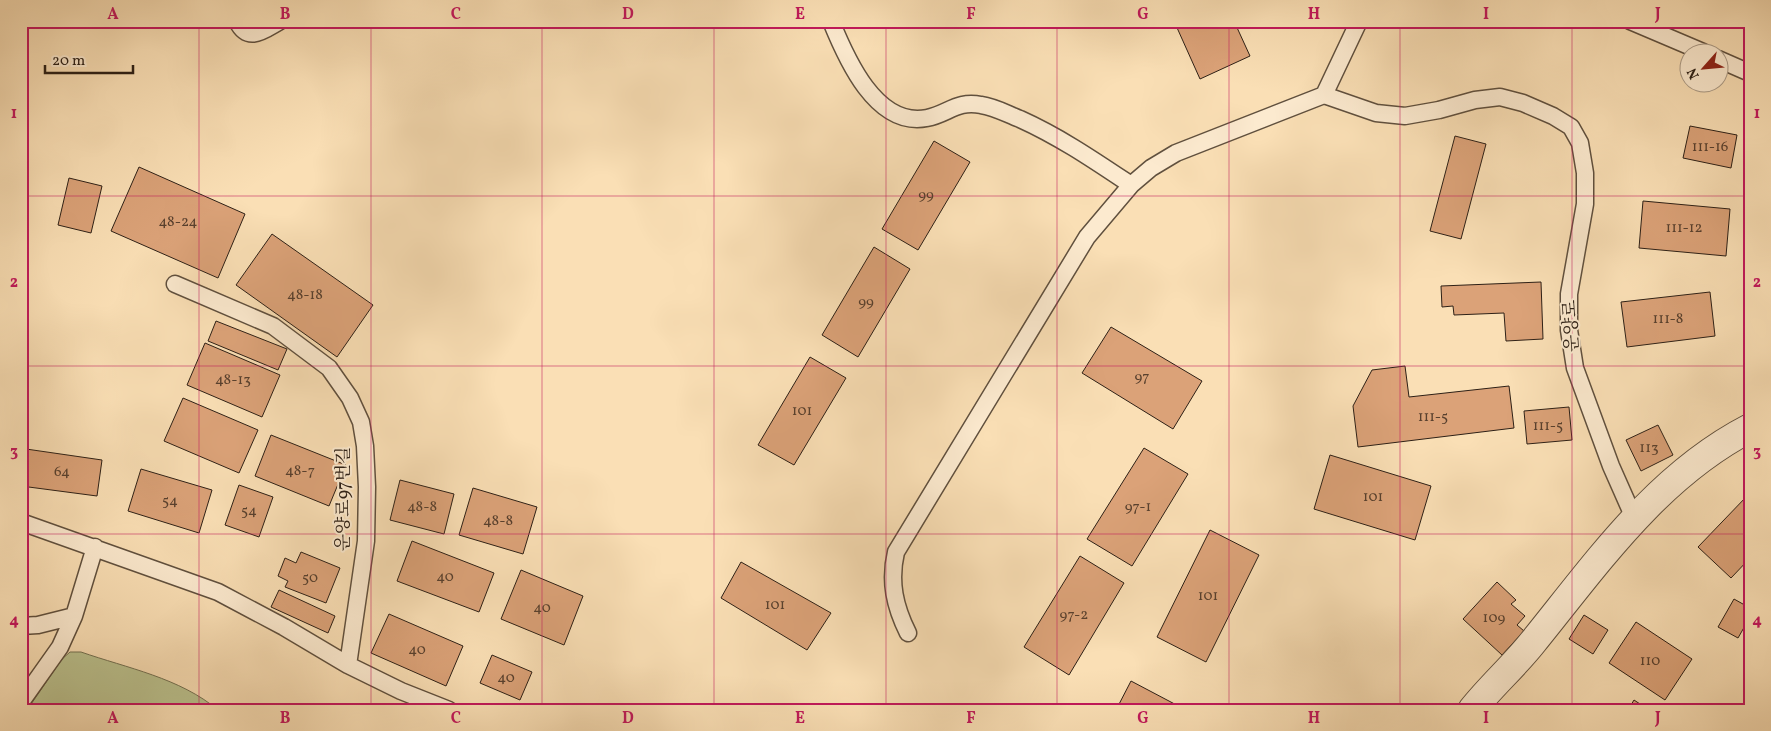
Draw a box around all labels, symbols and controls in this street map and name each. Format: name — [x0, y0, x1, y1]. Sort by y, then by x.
text: A — [107, 4, 119, 26]
text: B — [280, 4, 291, 26]
text: C — [451, 4, 461, 26]
text: D — [622, 4, 634, 26]
text: E — [795, 4, 805, 26]
text: F — [966, 4, 976, 26]
text: G — [1137, 4, 1149, 26]
text: H — [1308, 4, 1320, 26]
text: I — [1483, 4, 1489, 26]
text: J — [1654, 4, 1661, 26]
scale bar — [45, 42, 132, 74]
north arrow — [1678, 42, 1728, 92]
text: 20 m — [52, 51, 85, 72]
text: N — [1683, 64, 1705, 82]
text: 1 — [11, 103, 17, 125]
text: 1 — [1754, 103, 1760, 125]
house number: 111-16 — [1692, 137, 1728, 158]
house number: 99 — [918, 185, 934, 206]
house number: 48-24 — [158, 212, 198, 233]
house number: 111-12 — [1665, 218, 1703, 239]
text: 2 — [10, 272, 18, 294]
text: 2 — [1753, 272, 1761, 294]
house number: 48-18 — [287, 285, 323, 306]
house number: 99 — [858, 292, 874, 313]
street label: 운양로 — [1558, 299, 1586, 353]
house number: 111-8 — [1653, 309, 1683, 330]
house number: 97 — [1134, 367, 1150, 388]
house number: 48-13 — [215, 370, 251, 391]
house number: 101 — [792, 401, 812, 422]
house number: 111-5 — [1418, 407, 1448, 428]
house number: 111-5 — [1533, 416, 1563, 437]
house number: 113 — [1639, 438, 1659, 459]
text: 3 — [10, 441, 18, 463]
text: 3 — [1753, 441, 1761, 463]
street label: 운양로97번길 — [332, 446, 357, 552]
house number: 48-7 — [285, 461, 315, 482]
house number: 64 — [54, 462, 70, 483]
house number: 101 — [1363, 487, 1383, 508]
house number: 54 — [162, 491, 178, 512]
house number: 48-8 — [407, 497, 437, 518]
house number: 97-1 — [1125, 497, 1151, 518]
house number: 54 — [241, 501, 257, 522]
house number: 48-8 — [483, 511, 513, 532]
house number: 40 — [436, 567, 454, 588]
house number: 50 — [302, 568, 318, 589]
house number: 101 — [1198, 586, 1218, 607]
house number: 101 — [765, 595, 785, 616]
house number: 40 — [533, 598, 551, 619]
house number: 97-2 — [1060, 605, 1088, 626]
house number: 109 — [1483, 608, 1506, 629]
text: 4 — [9, 610, 19, 632]
text: 4 — [1752, 610, 1762, 632]
house number: 40 — [408, 640, 426, 661]
house number: 110 — [1640, 651, 1660, 672]
house number: 40 — [497, 668, 515, 689]
text: A — [107, 708, 119, 730]
text: B — [280, 708, 291, 730]
text: C — [451, 708, 461, 730]
text: D — [622, 708, 634, 730]
text: E — [795, 708, 805, 730]
text: F — [966, 708, 976, 730]
text: G — [1137, 708, 1149, 730]
text: H — [1308, 708, 1320, 730]
text: I — [1483, 708, 1489, 730]
text: J — [1654, 708, 1661, 730]

